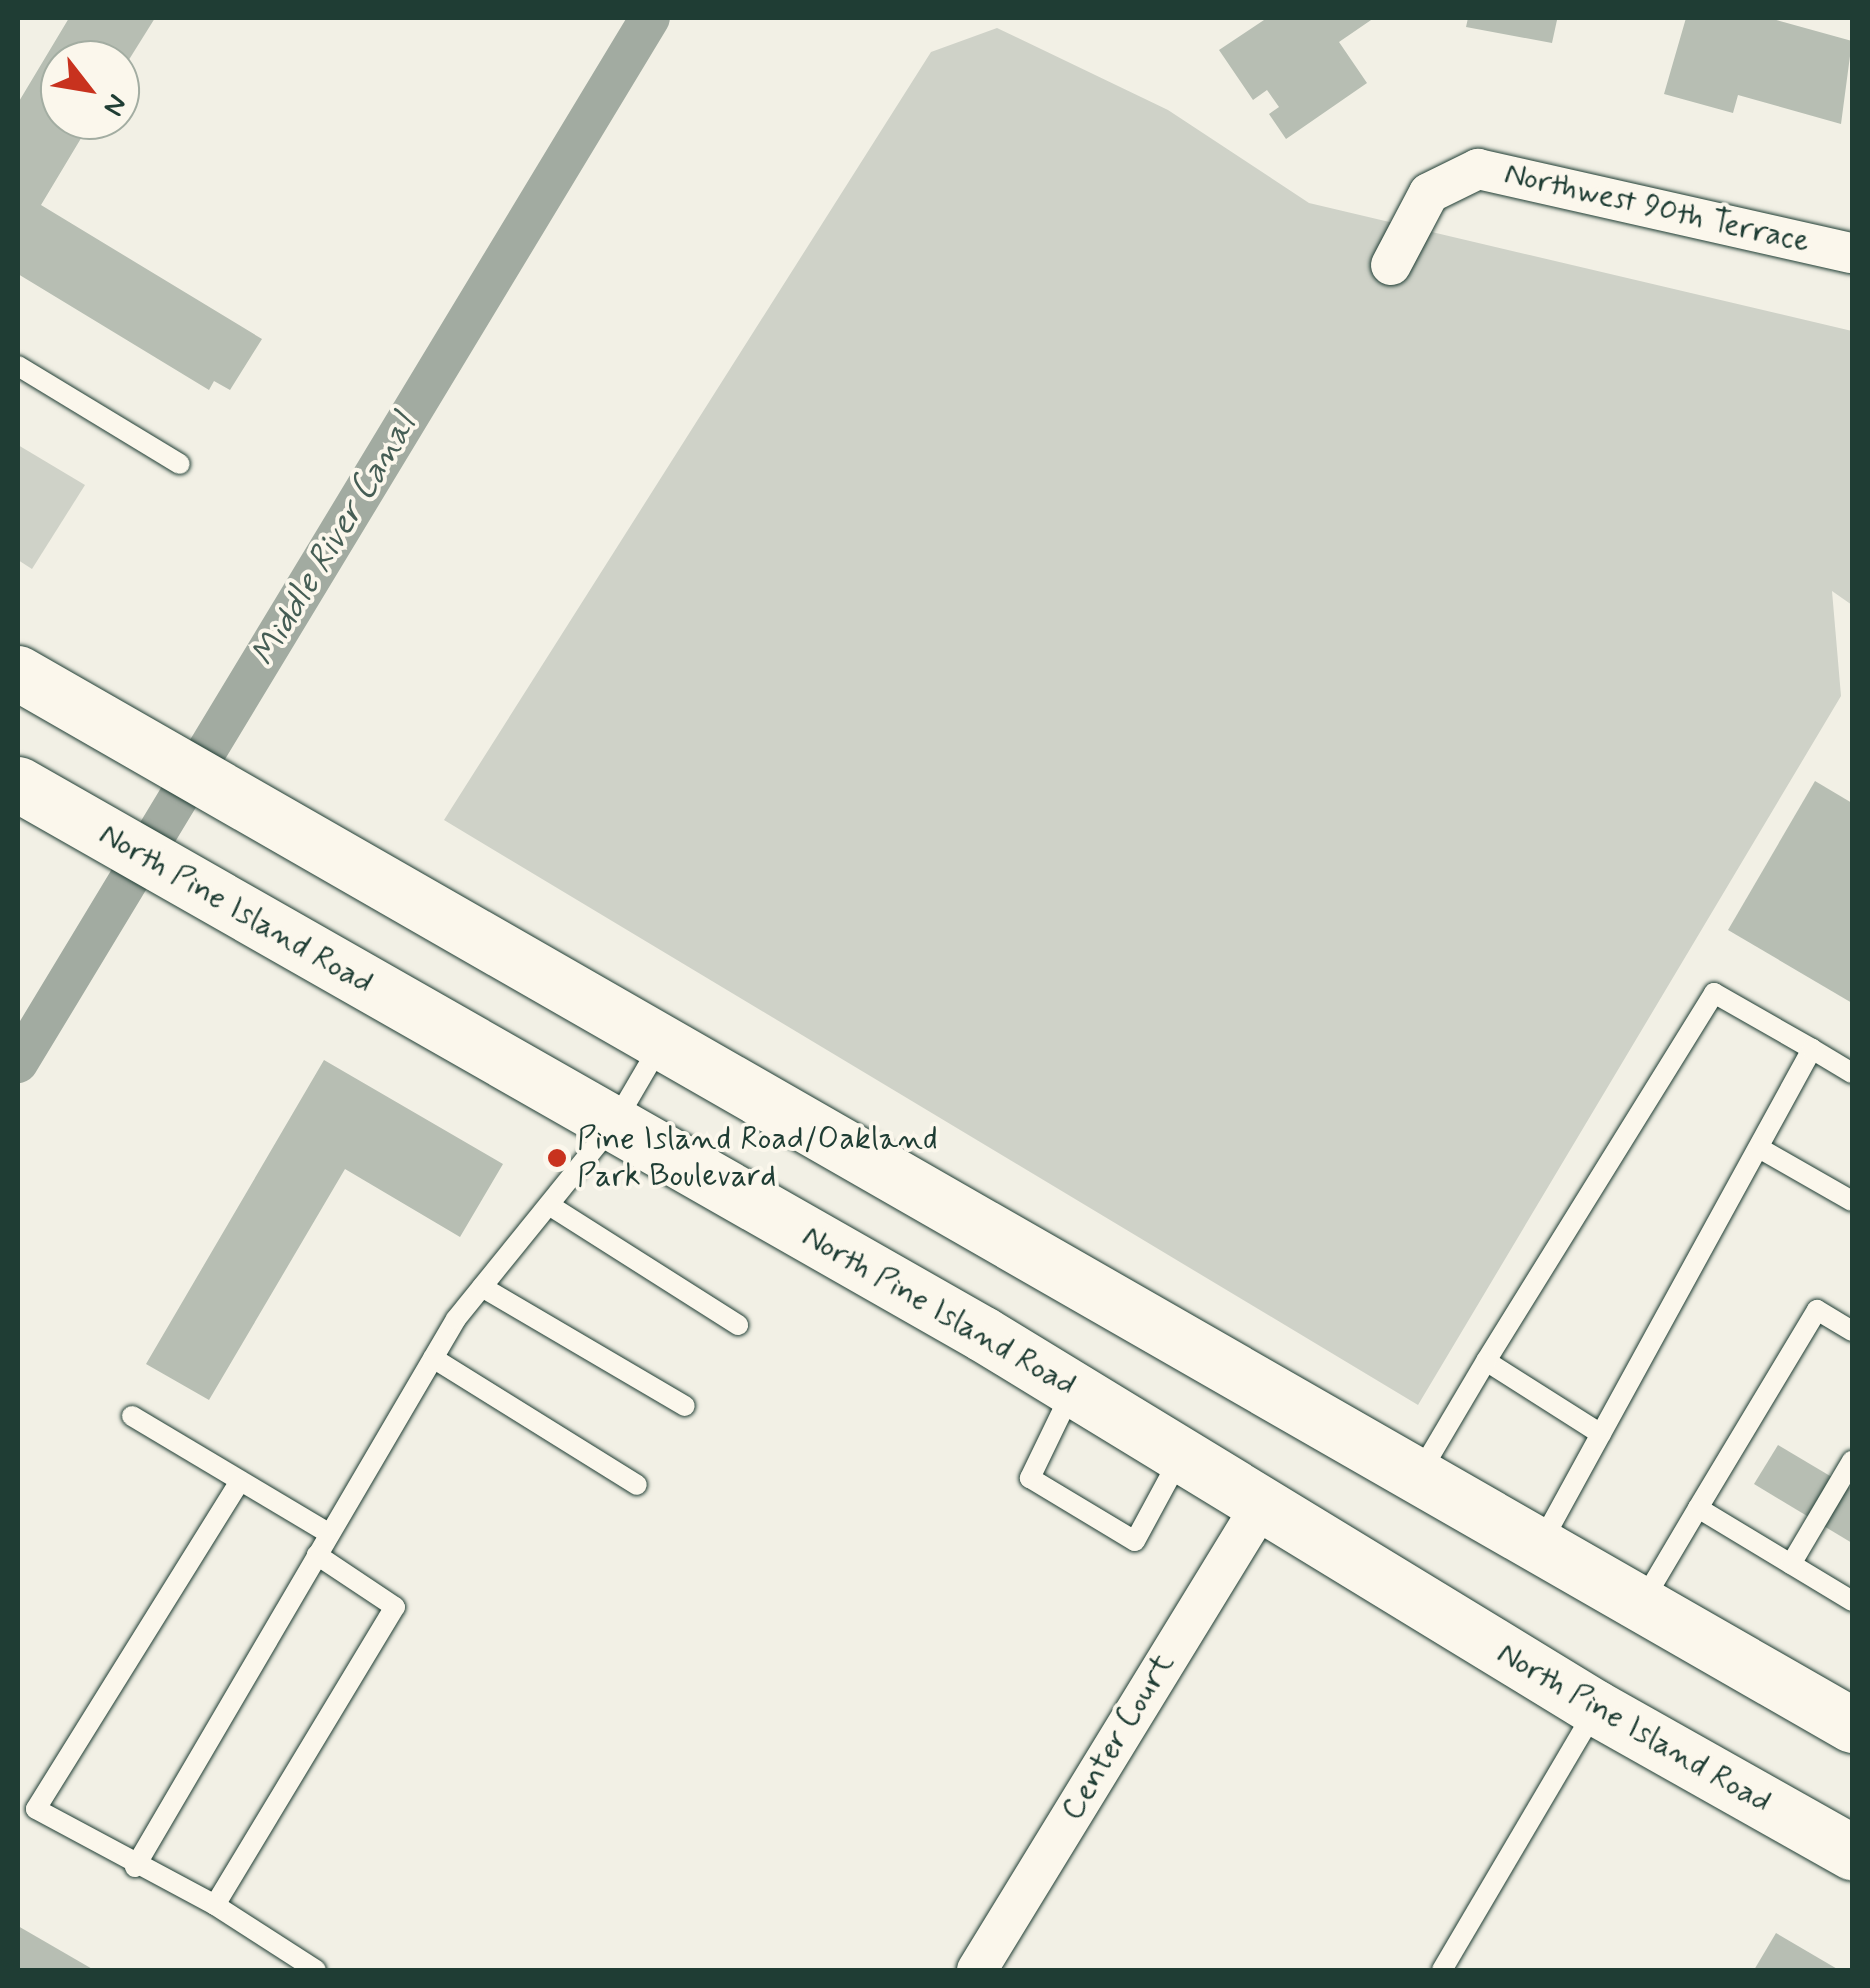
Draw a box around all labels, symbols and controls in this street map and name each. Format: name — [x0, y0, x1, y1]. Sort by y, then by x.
north arrow — [40, 40, 140, 140]
text: N — [94, 87, 135, 122]
street label: Northwest 90th Terrace — [1501, 154, 1813, 262]
water label: Middle River Canal — [243, 408, 425, 672]
street label: North Pine Island Road — [90, 814, 382, 1004]
place label: Pine Island Road/Oakland Park Boulevard — [577, 1121, 943, 1196]
marker: Pine Island Road/Oakland Park Boulevard — [546, 1147, 568, 1169]
street label: North Pine Island Road — [793, 1216, 1085, 1406]
street label: North Pine Island Road — [1488, 1633, 1780, 1823]
street label: Center Court — [1054, 1648, 1182, 1826]

